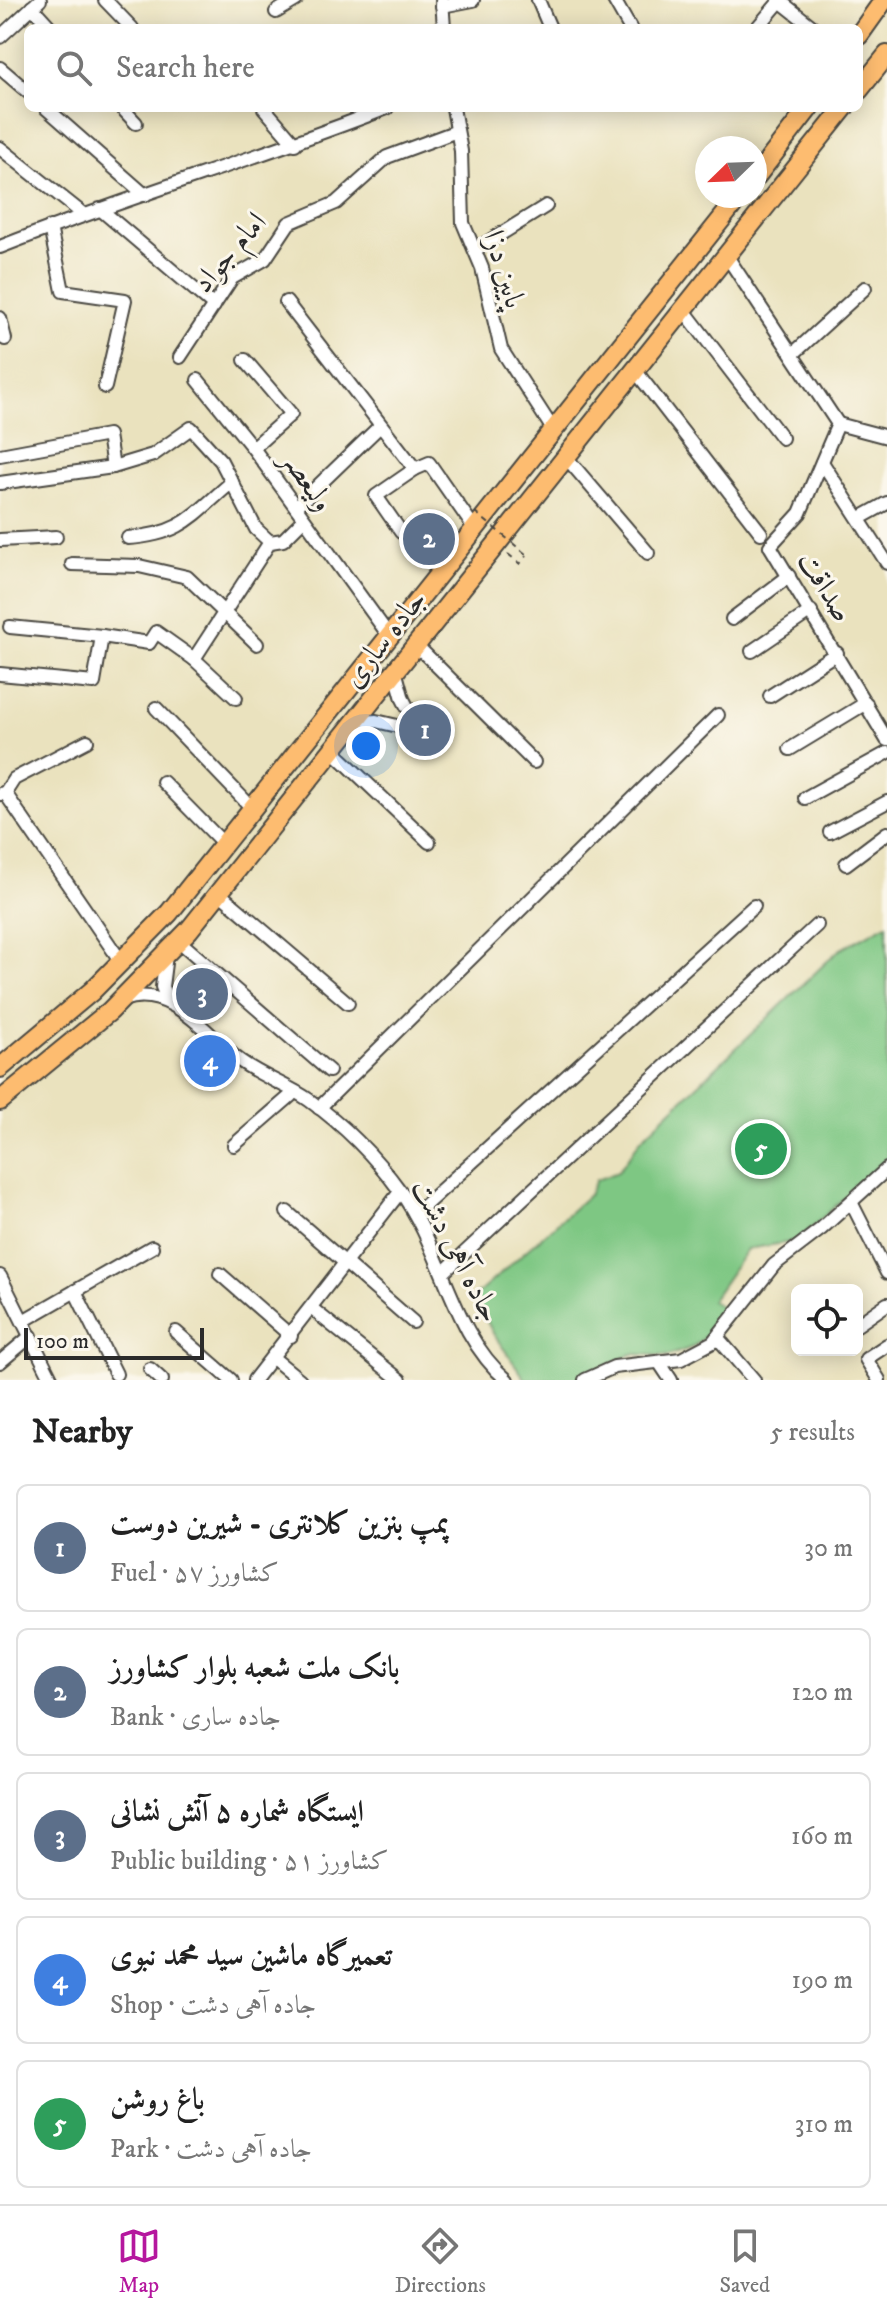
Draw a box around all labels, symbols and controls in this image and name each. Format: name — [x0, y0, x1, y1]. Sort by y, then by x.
search box — [24, 24, 863, 112]
icon: search — [52, 46, 96, 90]
text: Search here — [116, 50, 255, 87]
north arrow — [695, 136, 767, 208]
street label: امام جواد — [185, 205, 280, 305]
street label: پایین دزا — [473, 226, 533, 314]
street label: ولیعصر — [271, 440, 341, 519]
pin: 2 — [403, 509, 455, 569]
street label: صداقت — [789, 544, 861, 629]
street label: جاده ساری — [335, 582, 435, 696]
pin: 1 — [399, 700, 451, 760]
your location — [346, 726, 386, 766]
pin: 3 — [176, 964, 228, 1024]
pin: 4 — [184, 1031, 236, 1091]
pin: 5 — [735, 1119, 787, 1179]
street label: جاده آهی دشت — [403, 1172, 510, 1329]
map controls — [791, 1284, 863, 1356]
button: locate — [791, 1284, 863, 1356]
scale bar — [24, 1324, 204, 1360]
text: 100 m — [36, 1328, 89, 1355]
text: Nearby — [32, 1411, 133, 1453]
text: 5 results — [770, 1416, 855, 1449]
text: پمپ بنزین کلانتری - شیرین دوست — [110, 1506, 449, 1543]
text: 1 — [55, 1532, 65, 1565]
text: 30 m — [804, 1532, 853, 1565]
text: Fuel · کشاورز ۵۷ — [110, 1557, 279, 1590]
text: بانک ملت شعبه بلوار کشاورز — [110, 1650, 400, 1687]
text: 2 — [54, 1676, 66, 1709]
text: 120 m — [792, 1676, 853, 1709]
text: Bank · جاده ساری — [110, 1701, 281, 1734]
text: ایستگاه شماره ۵ آتش نشانی — [110, 1794, 364, 1831]
text: 3 — [55, 1820, 65, 1853]
text: 160 m — [791, 1820, 853, 1853]
text: Public building · کشاورز ۵۱ — [110, 1845, 389, 1878]
text: تعمیرگاه ماشین سید محمد نبوی — [110, 1938, 392, 1975]
text: 4 — [53, 1964, 67, 1997]
text: 190 m — [791, 1964, 853, 1997]
text: Shop · جاده آهی دشت — [110, 1989, 316, 2022]
text: باغ روشن — [110, 2082, 205, 2119]
text: 5 — [54, 2108, 66, 2141]
text: 310 m — [795, 2108, 853, 2141]
text: Park · جاده آهی دشت — [110, 2133, 312, 2166]
tab: Map — [117, 2224, 161, 2299]
tab: Directions — [395, 2224, 486, 2299]
tab: Saved — [720, 2224, 770, 2299]

